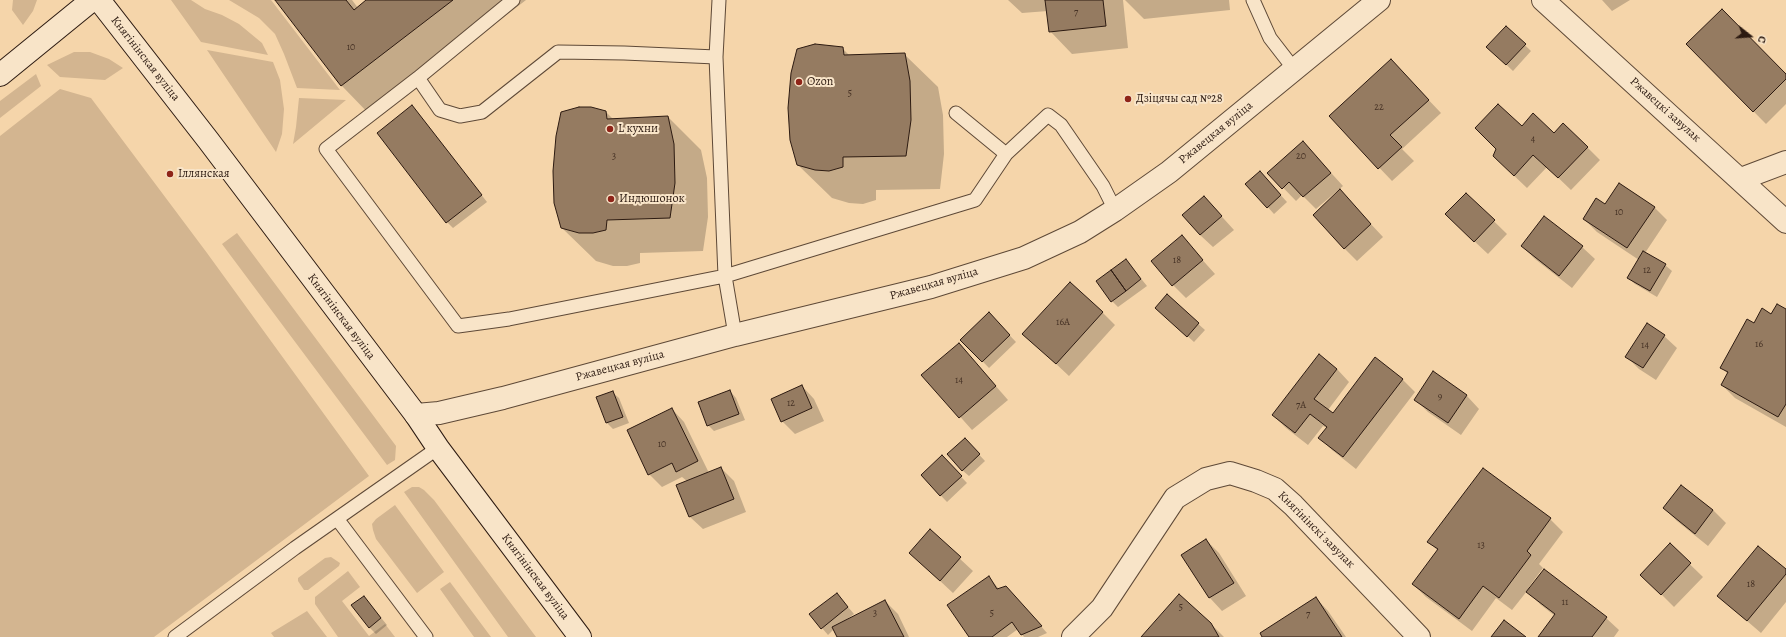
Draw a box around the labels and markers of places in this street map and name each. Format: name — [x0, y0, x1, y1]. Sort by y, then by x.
place label: Ozon — [807, 75, 833, 89]
marker: Ozon — [794, 77, 804, 87]
place label: Дзіцячы сад №28 — [1136, 92, 1223, 106]
marker: Дзіцячы сад №28 — [1123, 94, 1133, 104]
place label: L кухни — [618, 122, 658, 136]
marker: L кухни — [605, 124, 615, 134]
place label: Іллянская — [178, 167, 230, 181]
marker: Іллянская — [165, 169, 175, 179]
place label: Индюшонок — [619, 192, 685, 206]
marker: Индюшонок — [606, 194, 616, 204]

